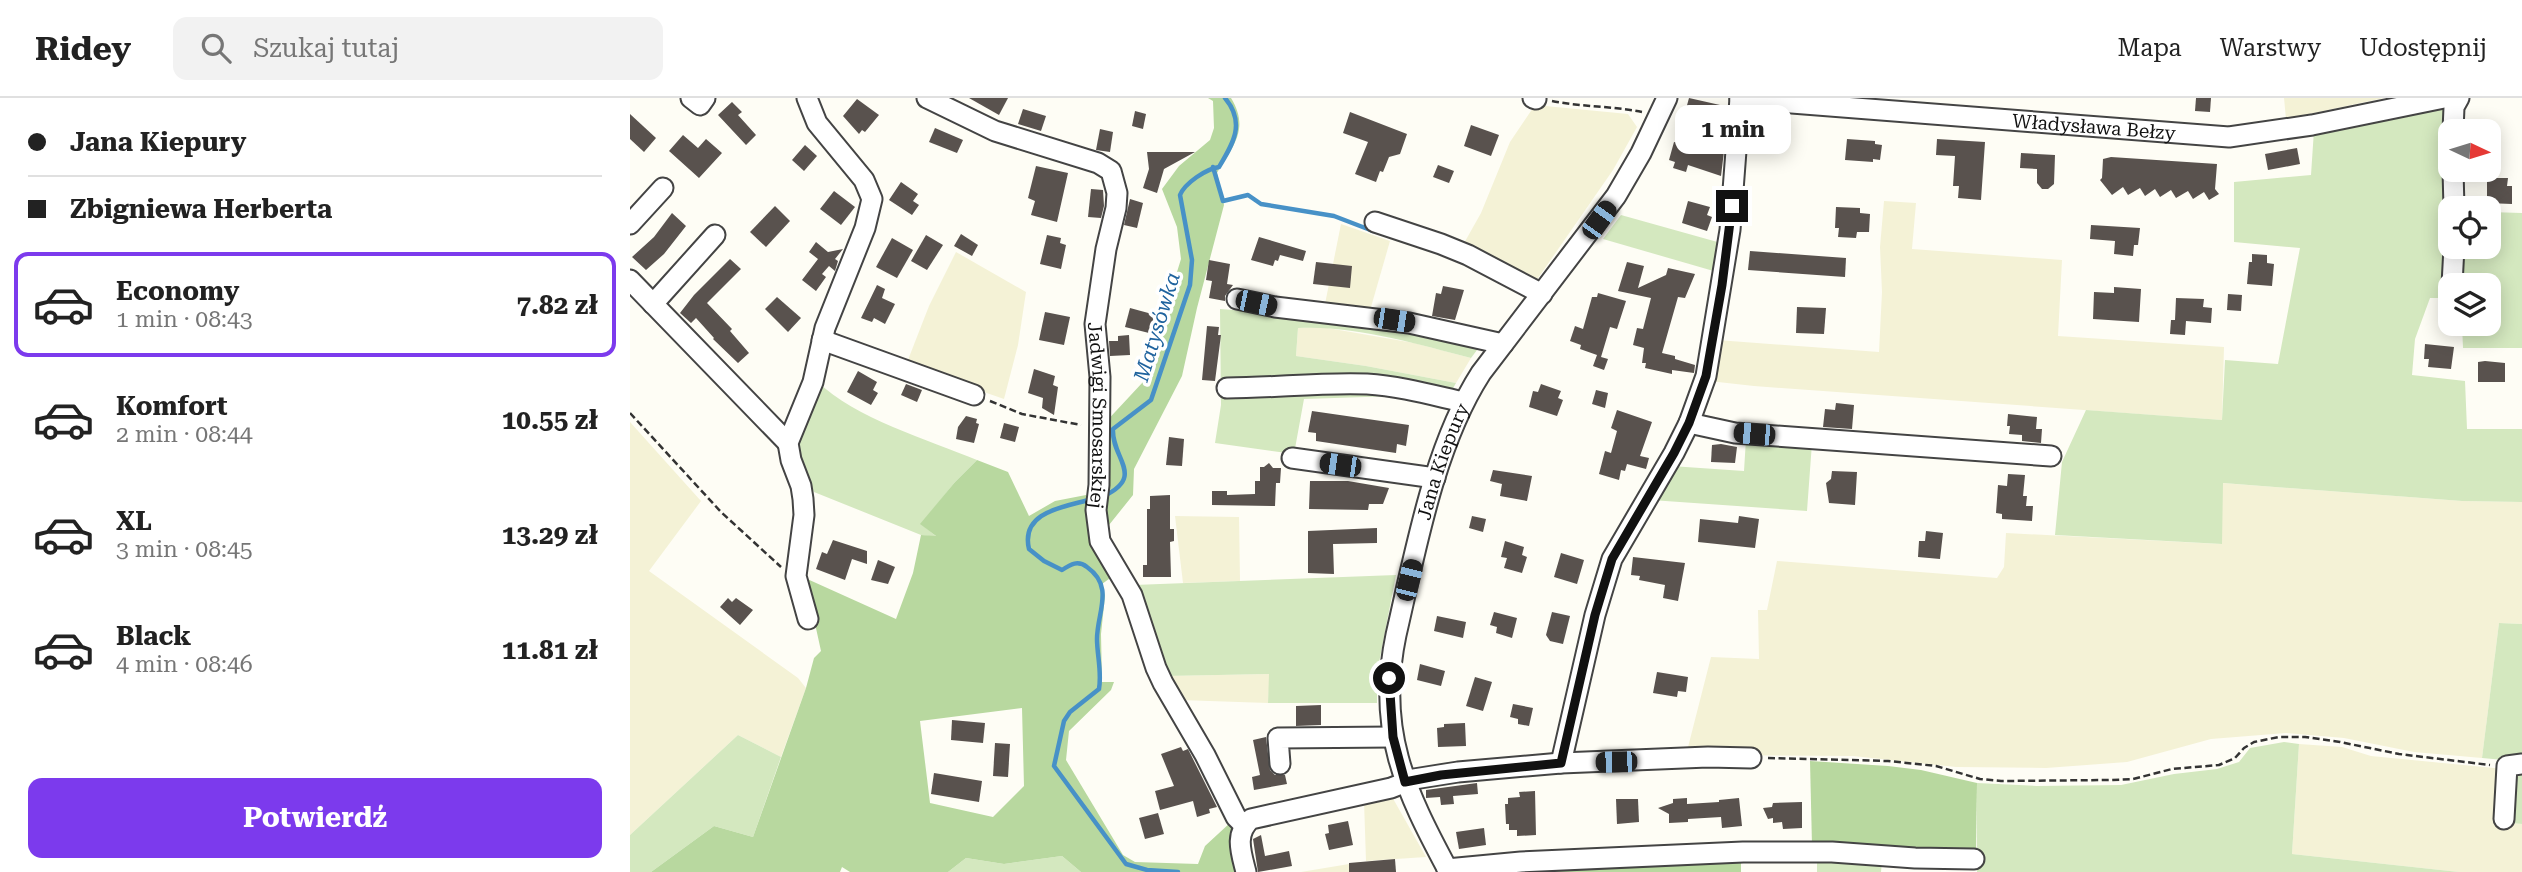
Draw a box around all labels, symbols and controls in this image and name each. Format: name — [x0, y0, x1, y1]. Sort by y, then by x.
search box — [173, 17, 663, 80]
text: Ridey — [35, 29, 131, 68]
icon: search — [197, 29, 235, 67]
text: Szukaj tutaj — [253, 33, 399, 63]
text: Mapa — [2118, 34, 2182, 62]
text: Warstwy — [2220, 34, 2321, 62]
text: Udostępnij — [2359, 34, 2487, 62]
callout: 1 min — [1674, 105, 1790, 154]
street label: Władysława Bełzy — [2011, 109, 2177, 144]
text: 1 min — [1701, 116, 1765, 143]
north arrow — [2438, 119, 2501, 182]
map controls — [2438, 119, 2501, 336]
text: Jana Kiepury — [70, 127, 246, 157]
route end — [1716, 190, 1748, 222]
text: Zbigniewa Herberta — [70, 194, 332, 224]
button: locate — [2438, 196, 2501, 259]
car — [1579, 197, 1620, 243]
water label: Matysówka — [1129, 269, 1185, 386]
icon: car — [32, 273, 95, 336]
button: layers — [2438, 273, 2501, 336]
text: Economy — [116, 276, 239, 306]
car — [1234, 288, 1279, 318]
text: 7.82 zł — [516, 290, 598, 320]
text: 1 min · 08:43 — [116, 306, 253, 333]
car — [1372, 306, 1417, 334]
street label: Jadwigi Smosarskiej — [1083, 321, 1112, 510]
icon: car — [32, 388, 95, 451]
text: Komfort — [116, 391, 228, 421]
street label: Jana Kiepury — [1412, 399, 1474, 522]
text: 10.55 zł — [502, 405, 598, 435]
text: 2 min · 08:44 — [116, 421, 253, 448]
car — [1733, 422, 1776, 446]
car — [1318, 452, 1363, 478]
icon: car — [32, 503, 95, 566]
text: XL — [116, 506, 152, 536]
text: 13.29 zł — [502, 520, 598, 550]
text: 3 min · 08:45 — [116, 536, 253, 563]
car — [1394, 557, 1425, 603]
icon: car — [32, 618, 95, 681]
text: Black — [116, 621, 191, 651]
text: 11.81 zł — [502, 635, 598, 665]
text: 4 min · 08:46 — [116, 651, 253, 678]
route start — [1373, 662, 1405, 694]
car — [1595, 751, 1638, 773]
button: Potwierdź — [28, 778, 602, 858]

